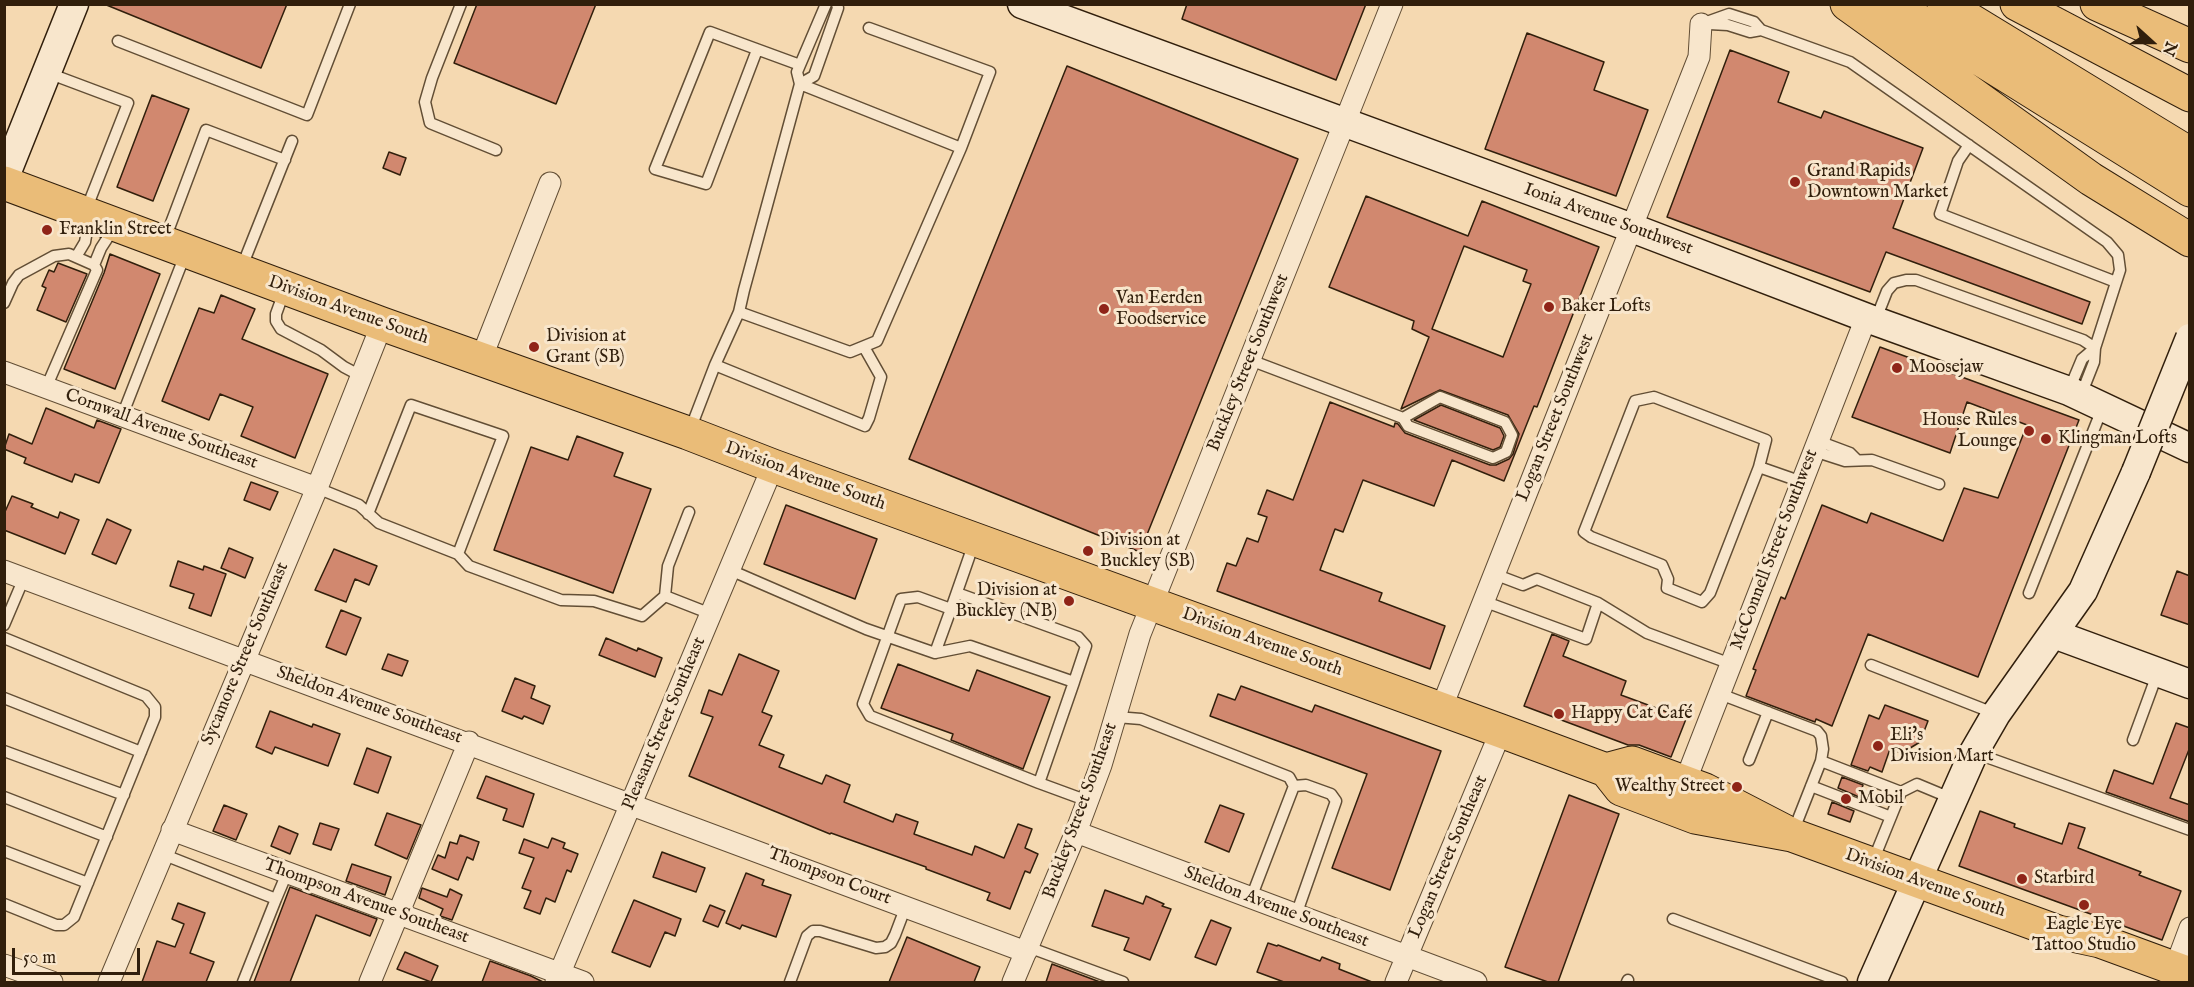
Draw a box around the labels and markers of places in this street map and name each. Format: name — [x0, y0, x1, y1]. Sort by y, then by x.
place label: Grand Rapids Downtown Market — [1807, 161, 1948, 204]
marker: Grand Rapids Downtown Market — [1788, 175, 1802, 189]
place label: Franklin Street — [59, 219, 172, 241]
marker: Franklin Street — [40, 223, 54, 237]
place label: Van Eerden Foodservice — [1116, 288, 1206, 330]
place label: Baker Lofts — [1561, 296, 1651, 318]
marker: Baker Lofts — [1542, 300, 1556, 314]
marker: Van Eerden Foodservice — [1097, 302, 1111, 316]
place label: Division at Grant (SB) — [546, 326, 626, 368]
marker: Division at Grant (SB) — [527, 340, 541, 354]
place label: Moosejaw — [1909, 357, 1983, 379]
marker: Moosejaw — [1890, 361, 1904, 375]
place label: House Rules Lounge — [1922, 410, 2017, 452]
marker: House Rules Lounge — [2022, 424, 2036, 438]
place label: Klingman Lofts — [2058, 428, 2177, 450]
marker: Klingman Lofts — [2039, 432, 2053, 446]
place label: Division at Buckley (SB) — [1100, 530, 1195, 572]
marker: Division at Buckley (SB) — [1081, 544, 1095, 558]
place label: Division at Buckley (NB) — [955, 580, 1057, 622]
marker: Division at Buckley (NB) — [1062, 594, 1076, 608]
place label: Happy Cat Café — [1571, 703, 1692, 725]
marker: Happy Cat Café — [1552, 707, 1566, 721]
place label: Eli's Division Mart — [1890, 725, 1994, 768]
marker: Eli's Division Mart — [1871, 739, 1885, 753]
place label: Wealthy Street — [1615, 776, 1725, 798]
marker: Wealthy Street — [1730, 780, 1744, 794]
place label: Mobil — [1858, 788, 1904, 810]
marker: Mobil — [1839, 792, 1853, 806]
place label: Starbird — [2034, 868, 2094, 890]
marker: Starbird — [2015, 872, 2029, 886]
marker: Eagle Eye Tattoo Studio — [2077, 898, 2091, 912]
place label: Eagle Eye Tattoo Studio — [2032, 914, 2136, 956]

